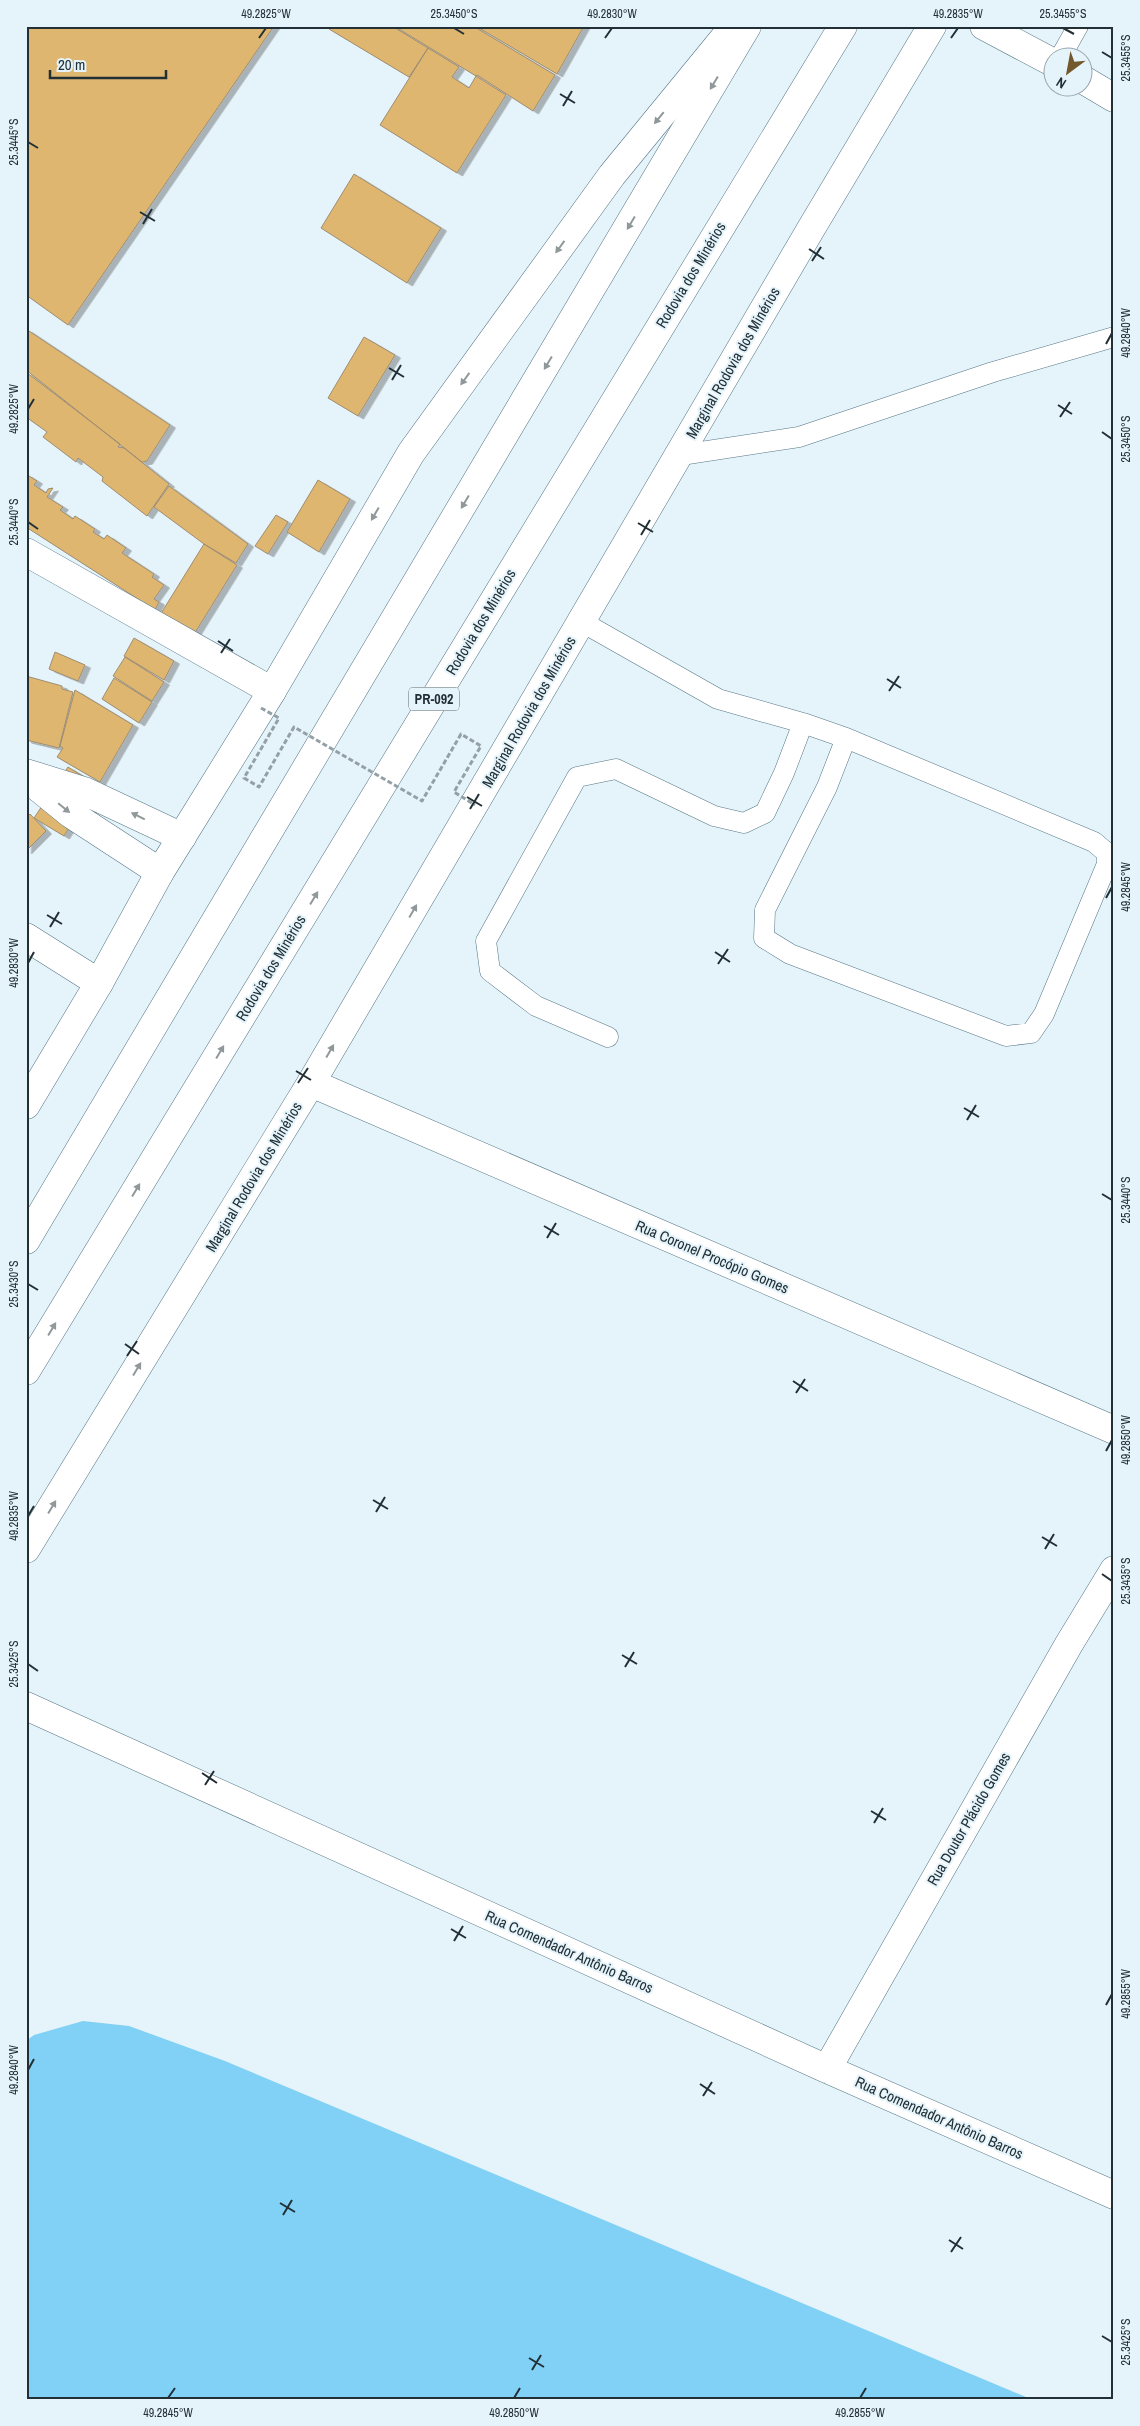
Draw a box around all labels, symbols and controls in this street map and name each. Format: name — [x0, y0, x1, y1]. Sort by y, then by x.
text: 49.2825°W — [241, 6, 292, 22]
text: 25.3450°S — [431, 6, 478, 22]
text: 49.2830°W — [587, 6, 638, 22]
text: 49.2835°W — [933, 6, 984, 22]
text: 25.3455°S — [1040, 6, 1087, 22]
text: 25.3455°S — [1118, 34, 1134, 81]
scale bar — [50, 48, 166, 80]
north arrow — [1042, 48, 1092, 98]
text: 20 m — [58, 54, 85, 75]
text: N — [1053, 73, 1069, 93]
one-way arrow — [709, 77, 718, 90]
one-way arrow — [653, 111, 664, 124]
text: 25.3445°S — [6, 118, 22, 165]
one-way arrow — [626, 216, 635, 229]
street label: Rodovia dos Minérios — [651, 218, 731, 332]
one-way arrow — [555, 240, 565, 254]
street label: Marginal Rodovia dos Minérios — [681, 283, 785, 442]
text: 49.2840°W — [1118, 307, 1134, 358]
one-way arrow — [543, 356, 552, 369]
one-way arrow — [460, 372, 470, 386]
text: 49.2825°W — [6, 383, 22, 434]
text: 25.3450°S — [1118, 415, 1134, 462]
one-way arrow — [460, 496, 469, 509]
text: 25.3440°S — [6, 498, 22, 545]
one-way arrow — [371, 508, 380, 521]
street label: Rodovia dos Minérios — [441, 565, 521, 679]
street label: Marginal Rodovia dos Minérios — [477, 632, 581, 791]
road number: PR-092 — [409, 688, 459, 711]
one-way arrow — [57, 803, 70, 814]
one-way arrow — [131, 812, 145, 820]
text: 49.2845°W — [1118, 861, 1134, 912]
one-way arrow — [309, 891, 318, 904]
one-way arrow — [408, 904, 417, 917]
street label: Rodovia dos Minérios — [231, 911, 311, 1025]
text: 49.2830°W — [6, 937, 22, 988]
one-way arrow — [326, 1044, 335, 1057]
one-way arrow — [216, 1045, 225, 1058]
street label: Marginal Rodovia dos Minérios — [200, 1098, 307, 1256]
text: 25.3440°S — [1118, 1176, 1134, 1223]
one-way arrow — [131, 1184, 140, 1197]
street label: Rua Coronel Procópio Gomes — [632, 1215, 792, 1298]
text: 25.3430°S — [6, 1260, 22, 1307]
one-way arrow — [47, 1323, 56, 1336]
one-way arrow — [132, 1362, 141, 1375]
text: 49.2850°W — [1118, 1414, 1134, 1465]
text: 49.2835°W — [6, 1490, 22, 1541]
one-way arrow — [47, 1501, 56, 1514]
text: 25.3435°S — [1118, 1557, 1134, 1604]
text: 25.3425°S — [6, 1640, 22, 1687]
street label: Rua Doutor Plácido Gomes — [922, 1748, 1015, 1889]
street label: Rua Comendador Antônio Barros — [482, 1905, 657, 1998]
text: 49.2855°W — [1118, 1968, 1134, 2019]
text: 49.2840°W — [6, 2044, 22, 2095]
street label: Rua Comendador Antônio Barros — [852, 2071, 1027, 2164]
text: 25.3425°S — [1118, 2318, 1134, 2365]
text: 49.2845°W — [143, 2405, 194, 2421]
text: 49.2850°W — [489, 2405, 540, 2421]
text: 49.2855°W — [835, 2405, 886, 2421]

